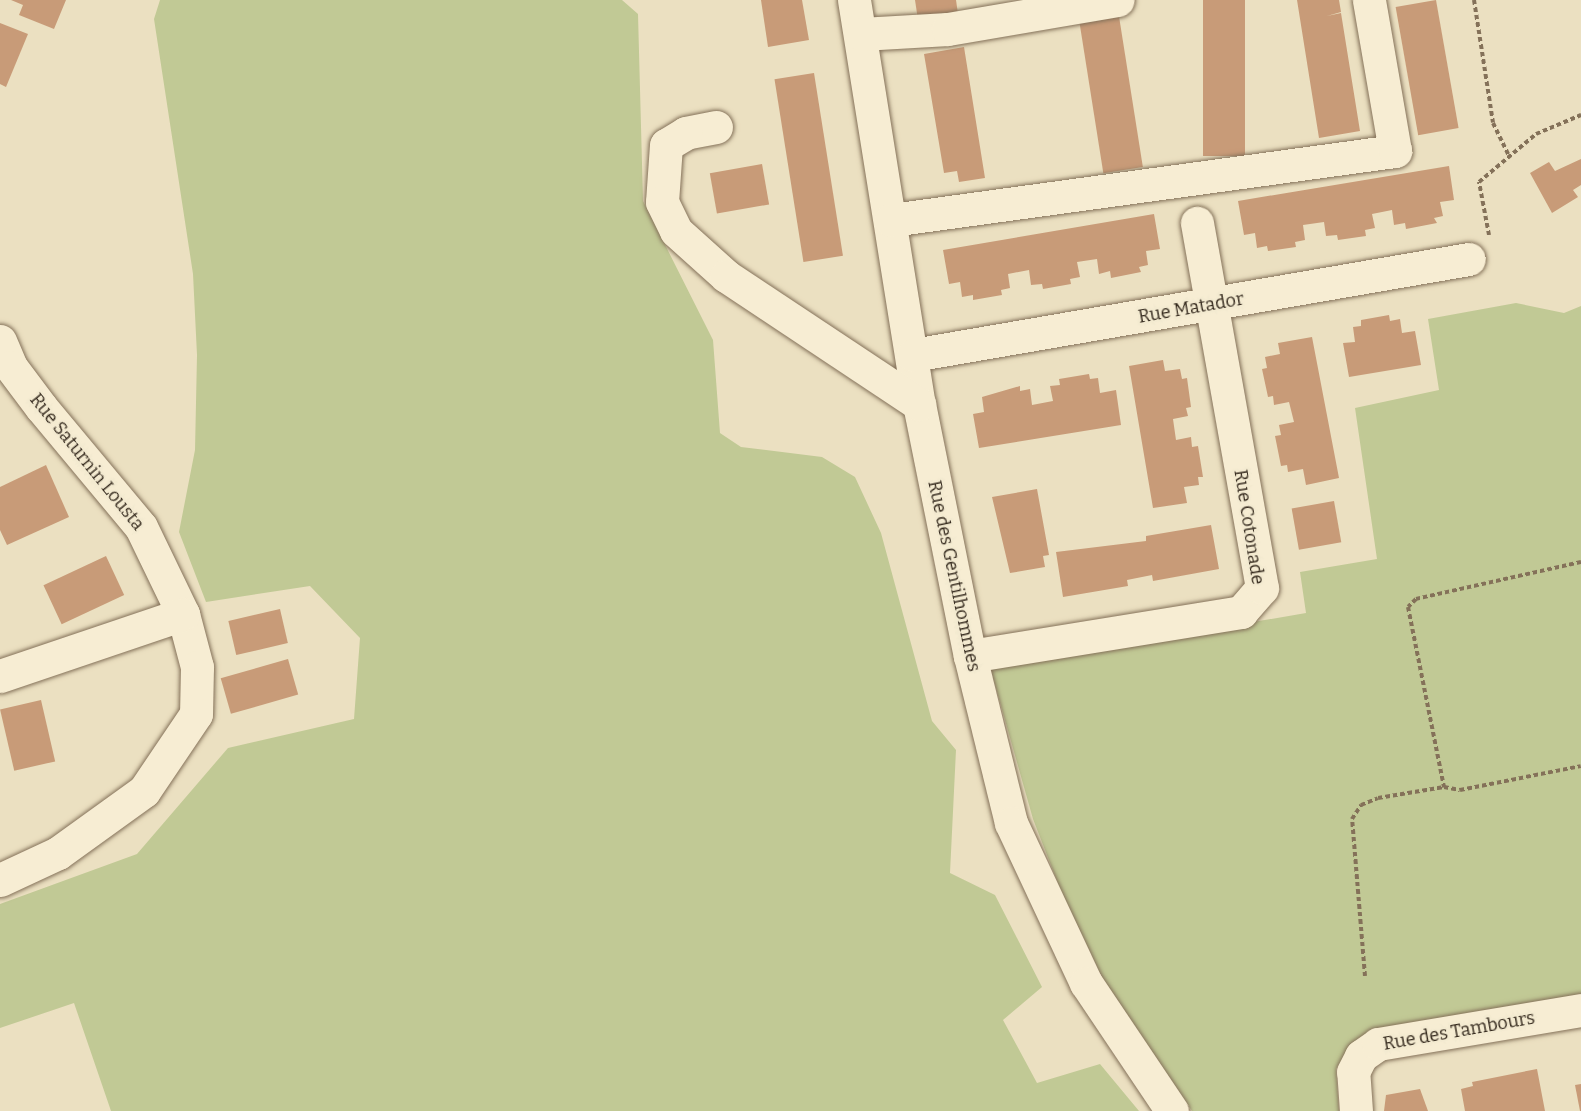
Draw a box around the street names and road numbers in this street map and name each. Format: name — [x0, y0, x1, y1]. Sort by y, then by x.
street label: Rue Matador — [1136, 288, 1246, 328]
street label: Rue Saturnin Lousta — [25, 389, 149, 535]
street label: Rue Cotonade — [1229, 468, 1269, 586]
street label: Rue des Gentilhommes — [923, 479, 985, 673]
street label: Rue des Tambours — [1381, 1007, 1537, 1055]

